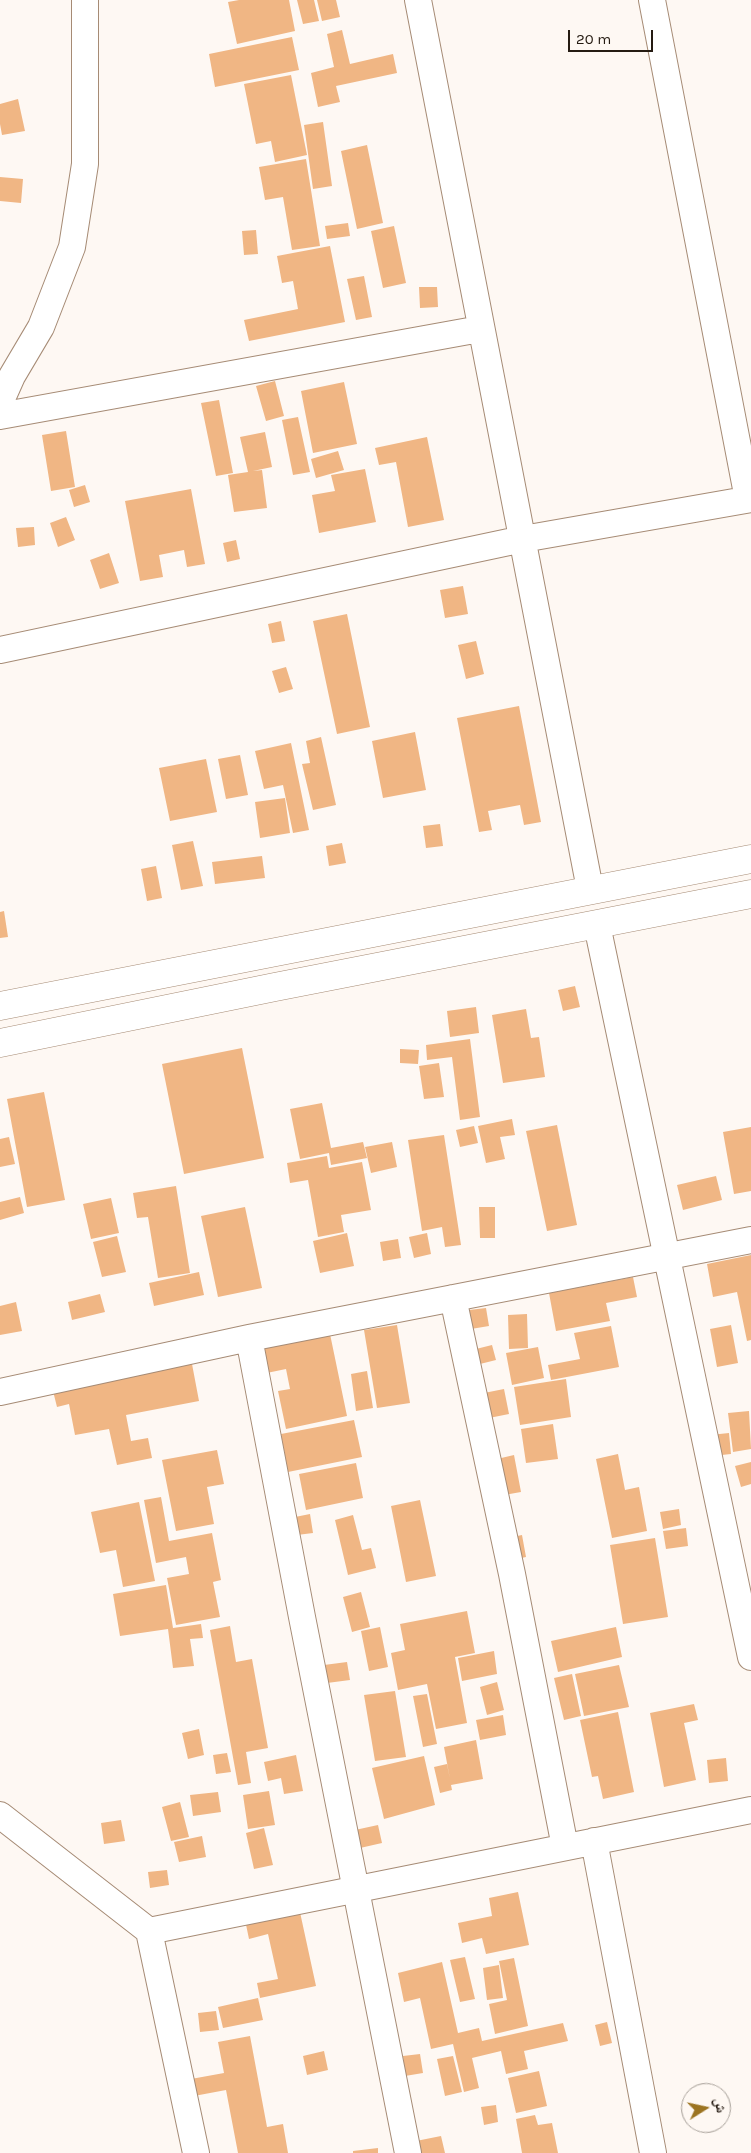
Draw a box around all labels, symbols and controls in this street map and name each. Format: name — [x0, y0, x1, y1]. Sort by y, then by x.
scale bar — [571, 20, 656, 52]
text: 20 m — [576, 30, 611, 48]
north arrow — [681, 2083, 731, 2133]
text: ش — [711, 2097, 730, 2114]

